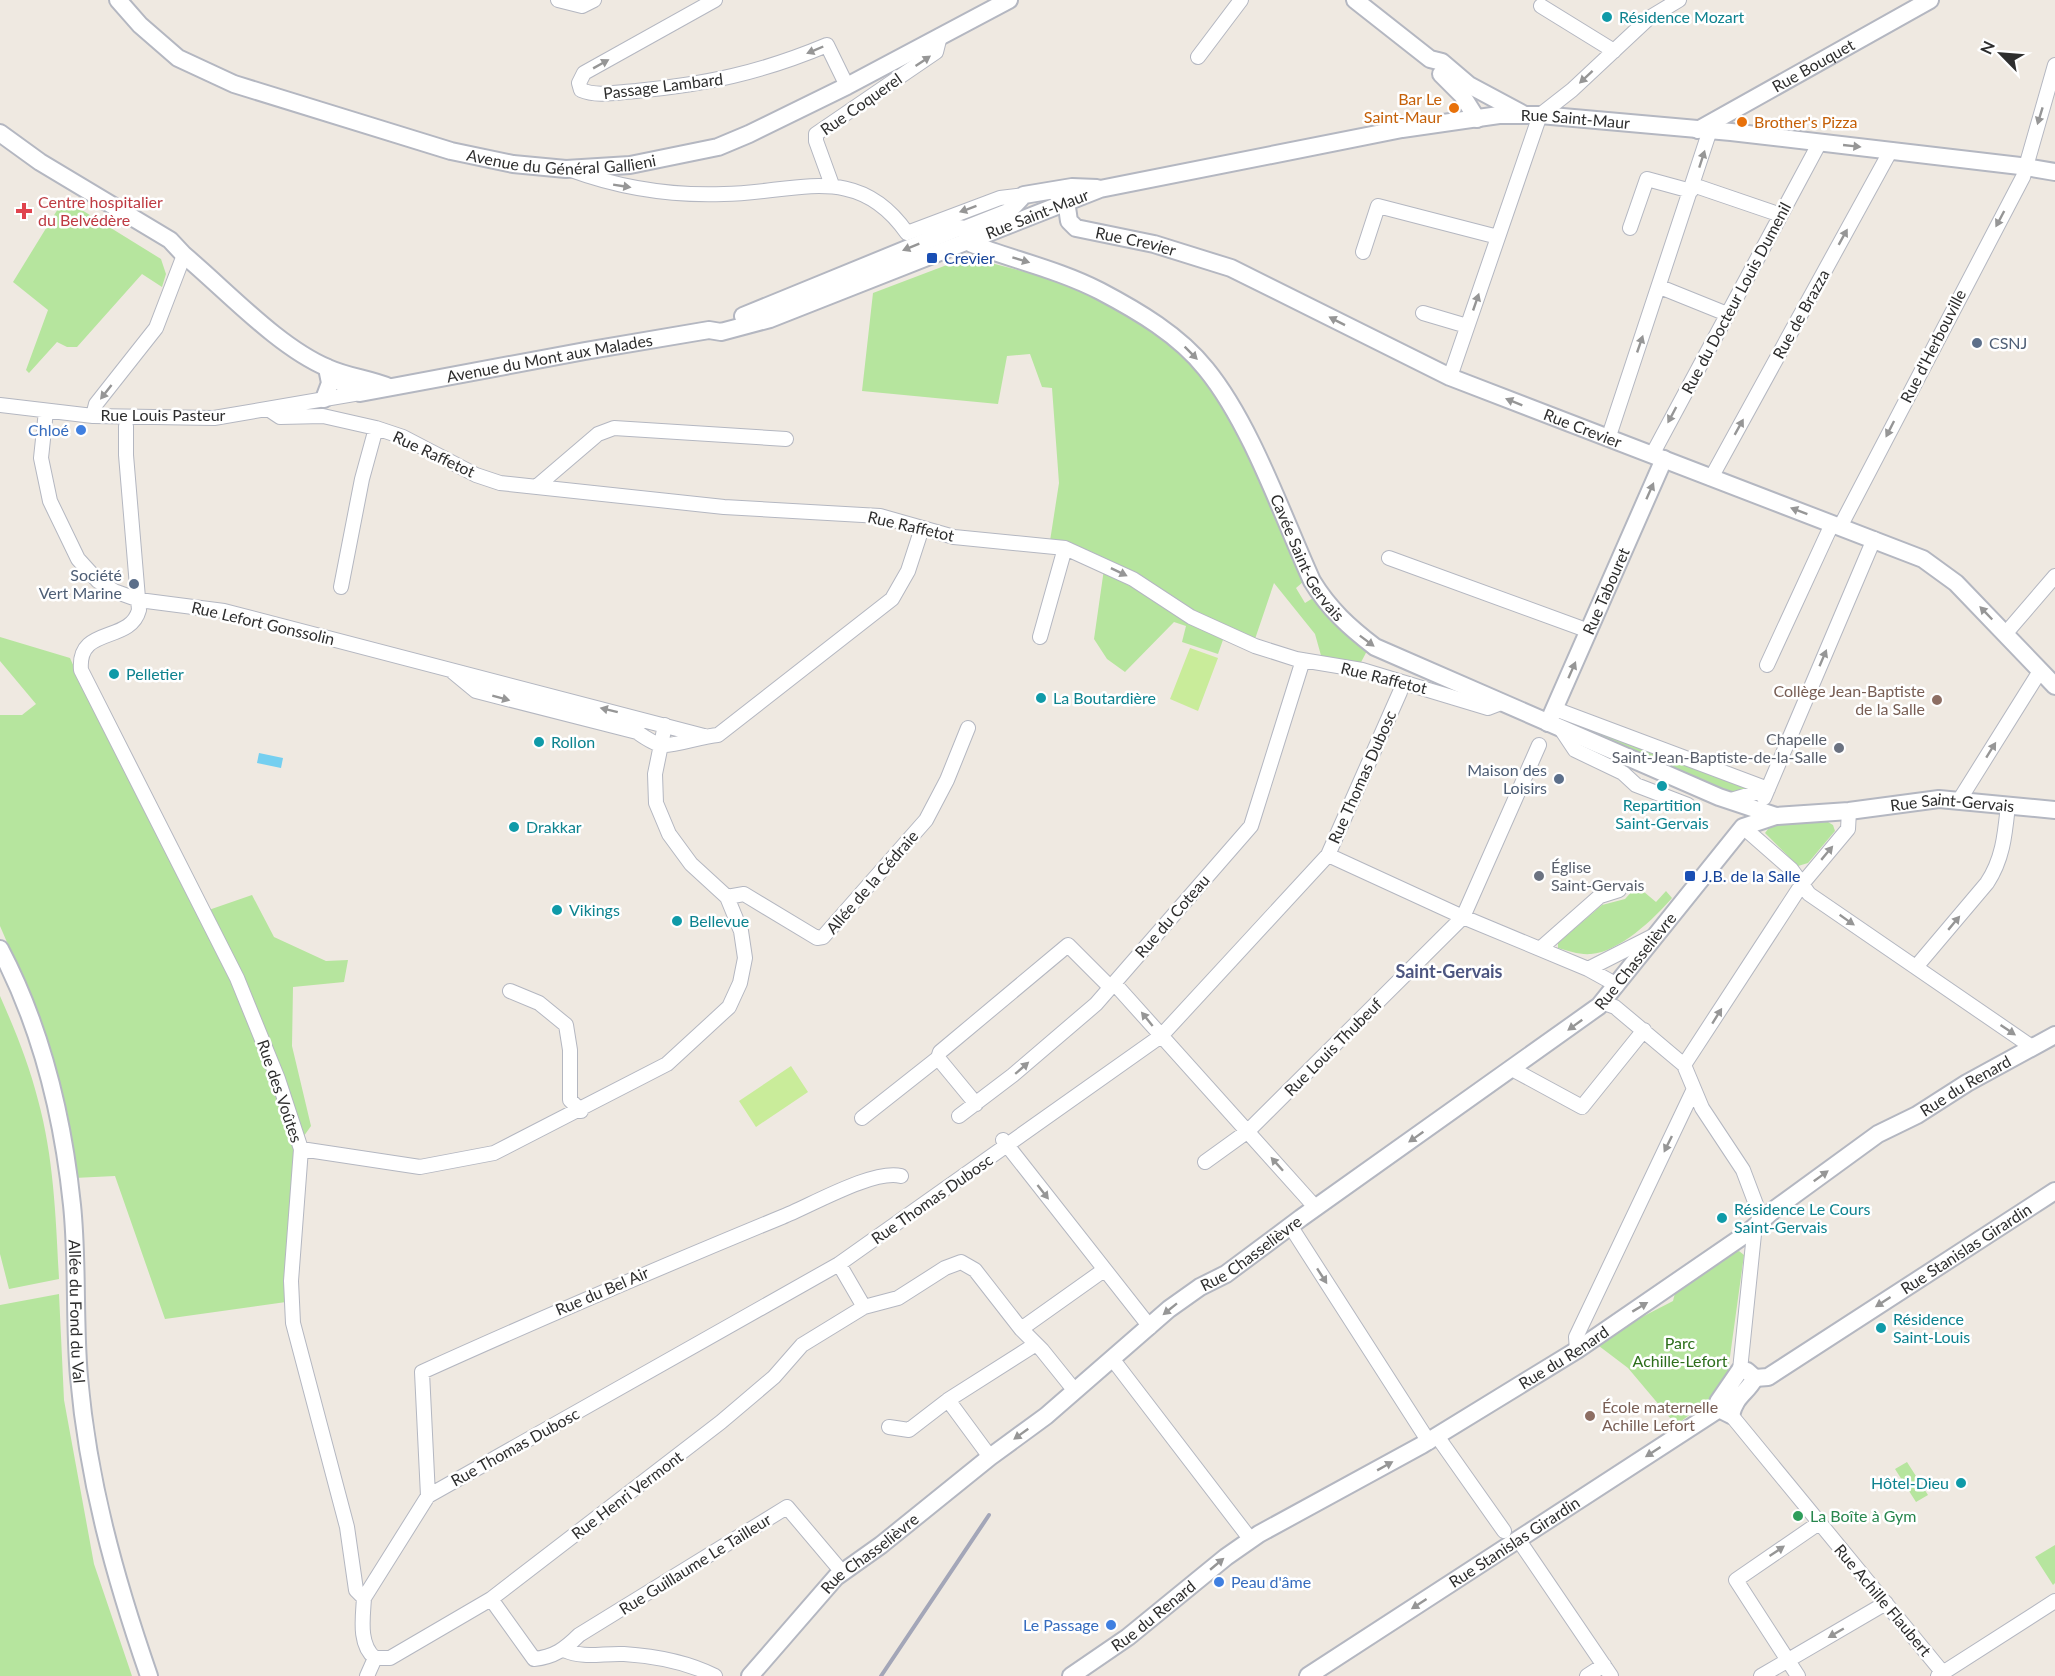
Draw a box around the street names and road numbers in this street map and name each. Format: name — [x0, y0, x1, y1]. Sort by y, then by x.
street label: Rue Bouquet — [1768, 34, 1858, 96]
street label: Passage Lambard — [602, 69, 724, 102]
street label: Rue Coquerel — [816, 69, 905, 139]
street label: Rue Saint-Maur — [1521, 105, 1631, 132]
street label: Avenue du Général Gallieni — [465, 145, 657, 178]
street label: Rue Saint-Maur — [983, 184, 1092, 242]
street label: Rue du Docteur Louis Dumenil — [1677, 199, 1794, 397]
street label: Rue Crevier — [1094, 222, 1179, 259]
street label: Rue de Brazza — [1768, 266, 1833, 362]
street label: Rue d'Herbouville — [1896, 286, 1969, 406]
street label: Avenue du Mont aux Malades — [445, 330, 654, 386]
street label: Rue Crevier — [1541, 404, 1625, 451]
street label: Rue Louis Pasteur — [101, 405, 226, 424]
street label: Rue Raffetot — [390, 426, 478, 481]
street label: Cavée Saint-Gervais — [1267, 491, 1349, 625]
street label: Rue Raffetot — [866, 506, 956, 545]
street label: Rue Tabouret — [1578, 544, 1633, 637]
street label: Rue Lefort Gonssolin — [190, 597, 337, 648]
street label: Rue Raffetot — [1339, 658, 1429, 697]
street label: Rue Thomas Dubosc — [1324, 707, 1400, 846]
street label: Rue Saint-Gervais — [1889, 789, 2015, 815]
street label: Allée de la Cédraie — [822, 826, 922, 937]
street label: Rue du Coteau — [1130, 870, 1213, 961]
street label: Rue Chasselièvre — [1590, 908, 1680, 1013]
street label: Rue Louis Thubeuf — [1280, 994, 1386, 1099]
street label: Rue des Voûtes — [254, 1037, 307, 1145]
street label: Rue du Renard — [1916, 1051, 2014, 1120]
street label: Rue Thomas Dubosc — [867, 1149, 996, 1248]
street label: Rue Stanislas Girardin — [1897, 1199, 2035, 1298]
street label: Rue Chasselièvre — [1197, 1211, 1305, 1294]
street label: Allée du Fond du Val — [66, 1239, 90, 1384]
street label: Rue du Bel Air — [552, 1262, 652, 1319]
street label: Rue du Renard — [1515, 1321, 1612, 1392]
street label: Rue Thomas Dubosc — [447, 1403, 583, 1490]
street label: Rue Henri Vermont — [567, 1446, 686, 1543]
street label: Rue Stanislas Girardin — [1445, 1492, 1583, 1591]
street label: Rue Guillaume Le Tailleur — [615, 1509, 774, 1618]
street label: Rue Chasselièvre — [816, 1509, 922, 1597]
street label: Rue Achille Flaubert — [1831, 1540, 1936, 1660]
street label: Rue du Renard — [1107, 1576, 1199, 1655]

